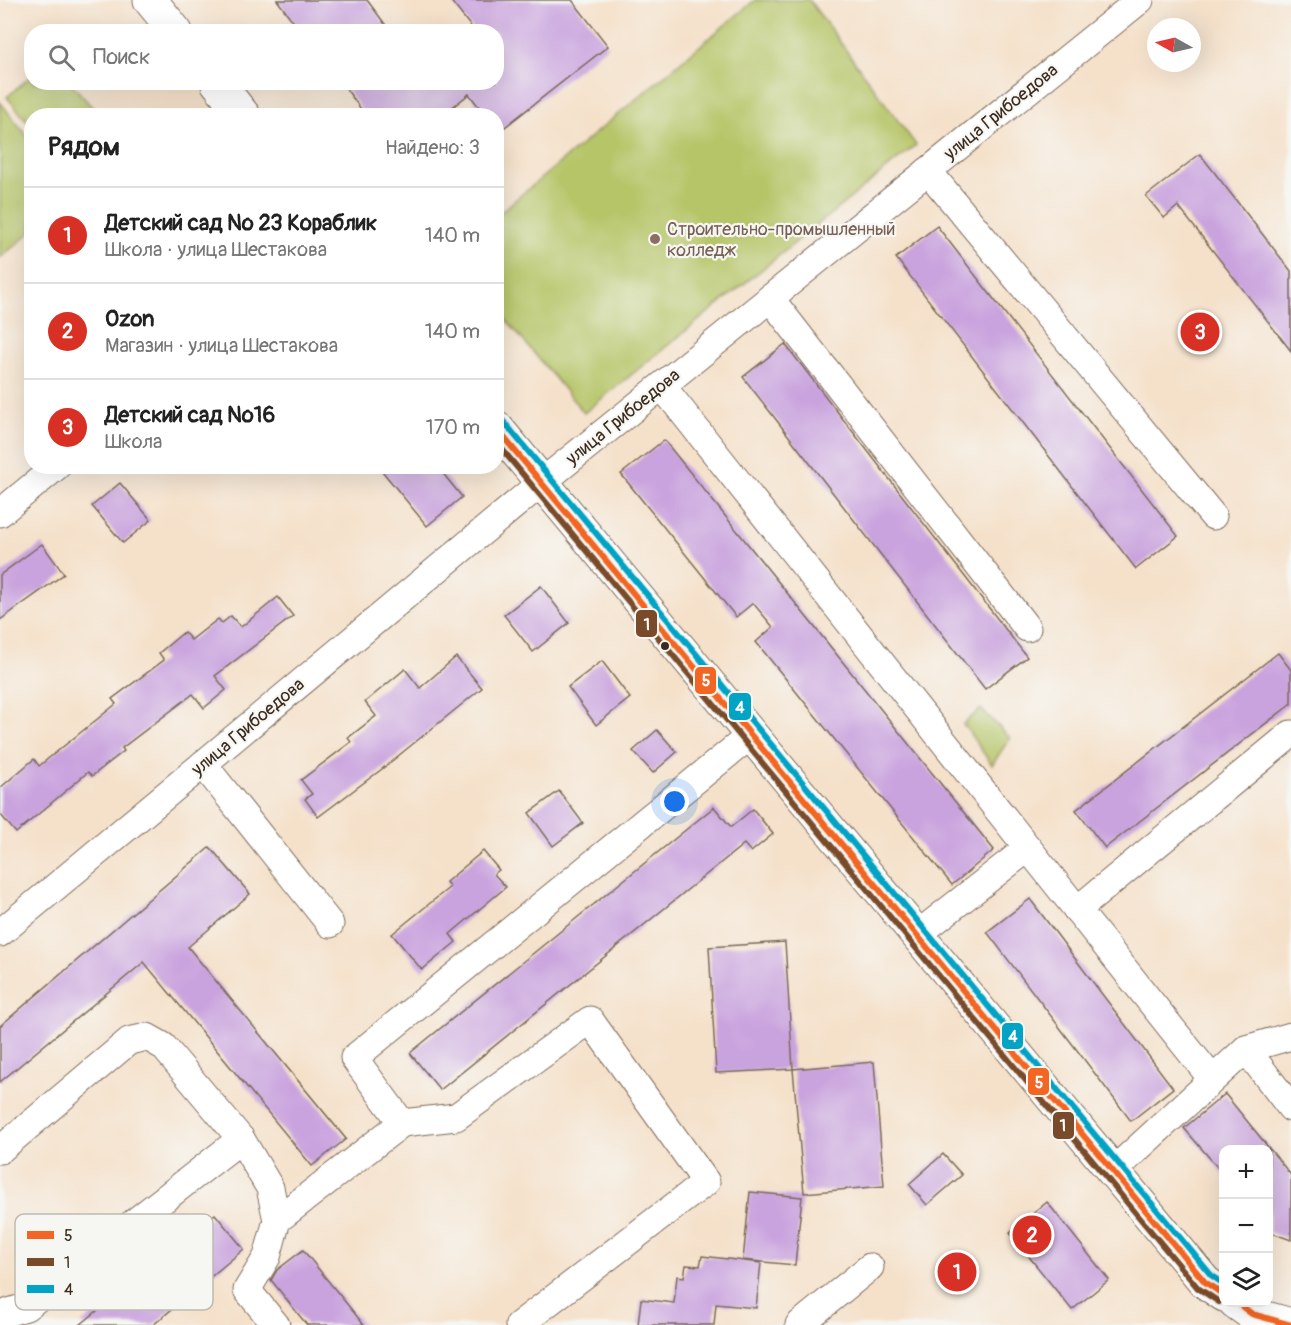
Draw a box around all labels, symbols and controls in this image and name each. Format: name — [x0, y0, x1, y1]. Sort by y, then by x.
north arrow — [1147, 18, 1201, 72]
search box — [24, 24, 504, 90]
icon: search — [45, 41, 78, 74]
text: Поиск — [93, 43, 150, 71]
street label: улица Грибоедова — [938, 59, 1063, 166]
text: Рядом — [48, 131, 120, 163]
text: Найдено: 3 — [385, 135, 480, 160]
text: Детский сад № 23 Кораблик — [105, 209, 377, 237]
place label: Строительно-промышленный колледж — [667, 218, 895, 262]
text: 1 — [64, 223, 71, 248]
text: 140 m — [425, 223, 480, 248]
marker: Строительно-промышленный колледж — [648, 232, 662, 246]
text: Школа · улица Шестакова — [105, 237, 327, 262]
text: Ozon — [105, 305, 154, 333]
pin: 3 — [1180, 310, 1220, 354]
text: 2 — [62, 319, 73, 344]
text: 140 m — [425, 319, 480, 344]
text: Магазин · улица Шестакова — [105, 333, 338, 358]
street label: улица Грибоедова — [560, 364, 685, 471]
text: Детский сад №16 — [105, 401, 275, 429]
text: 3 — [62, 415, 73, 440]
text: 170 m — [426, 415, 480, 440]
text: Школа — [105, 429, 162, 454]
line badge: 1 — [635, 609, 658, 638]
text: 1 — [644, 615, 650, 635]
unlabelled marker — [659, 640, 671, 652]
line badge: 5 — [694, 666, 717, 695]
text: 5 — [702, 671, 711, 691]
street label: улица Грибоедова — [186, 673, 309, 782]
line badge: 4 — [728, 692, 752, 721]
text: 4 — [735, 698, 745, 718]
your location — [660, 787, 689, 816]
line badge: 4 — [1001, 1022, 1024, 1050]
text: 4 — [1008, 1027, 1018, 1047]
line badge: 5 — [1027, 1067, 1050, 1096]
text: 5 — [1035, 1073, 1044, 1093]
line badge: 1 — [1052, 1111, 1075, 1140]
text: 1 — [1060, 1116, 1066, 1136]
map controls — [1219, 1145, 1273, 1307]
button: + — [1219, 1145, 1273, 1199]
button: − — [1219, 1199, 1273, 1253]
pin: 2 — [1012, 1212, 1052, 1258]
legend — [15, 1214, 213, 1310]
text: 5 — [64, 1226, 73, 1246]
pin: 1 — [938, 1250, 976, 1294]
text: 1 — [64, 1253, 70, 1273]
button: layers — [1219, 1253, 1273, 1307]
text: 4 — [64, 1280, 73, 1300]

